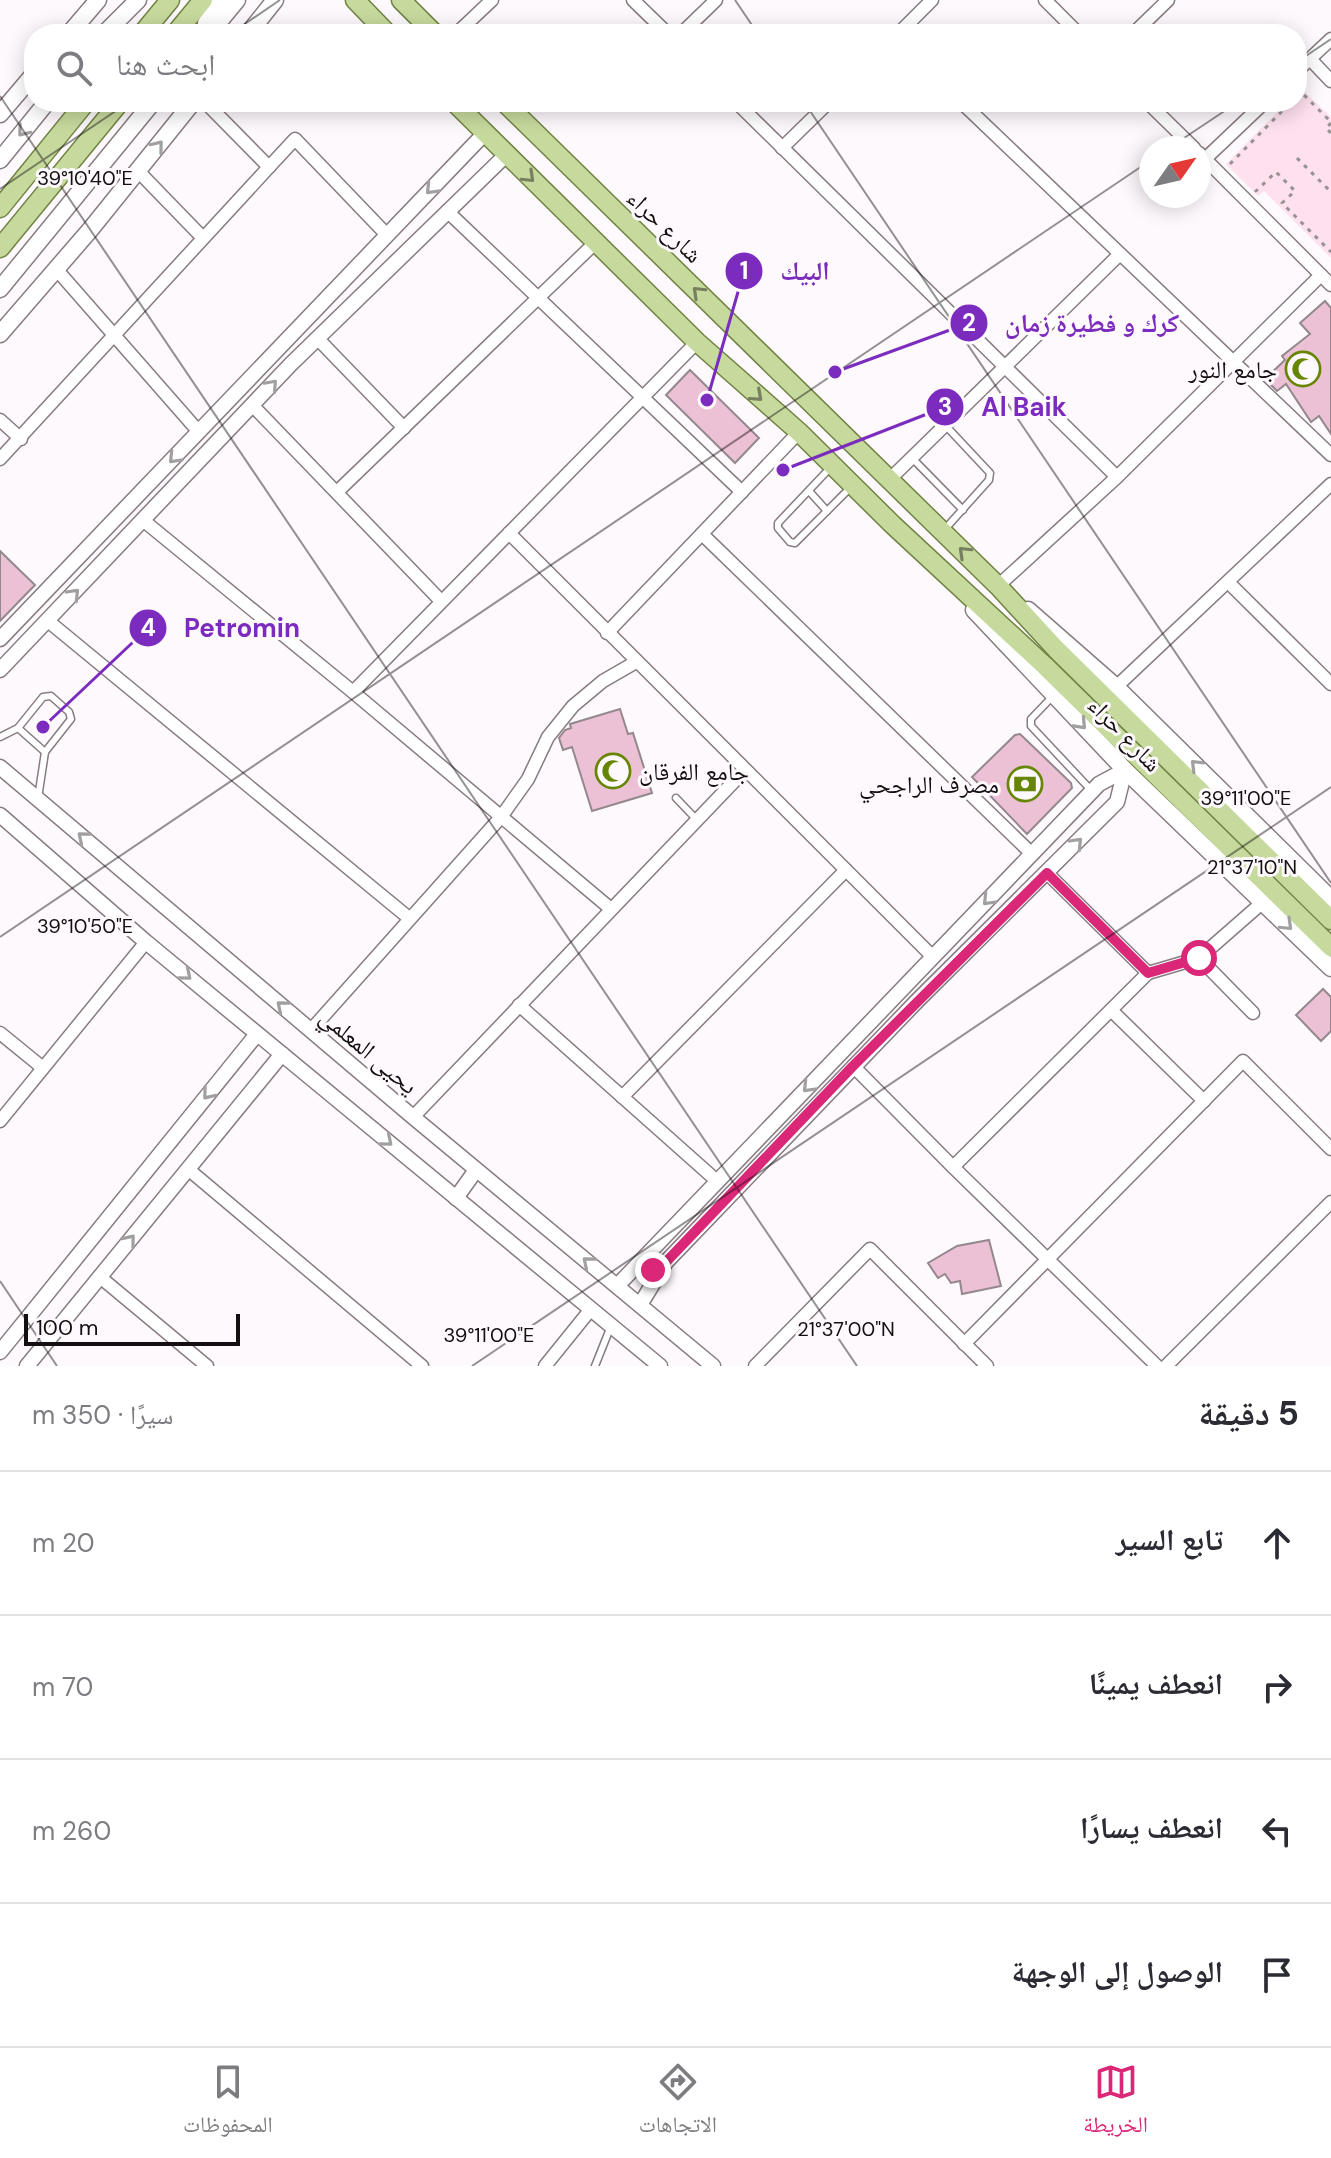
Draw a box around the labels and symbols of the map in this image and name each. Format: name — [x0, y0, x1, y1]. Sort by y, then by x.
one-way arrow — [19, 122, 33, 137]
north arrow — [1139, 136, 1211, 208]
one-way arrow — [148, 141, 163, 155]
text: 39°10'40"E — [37, 165, 133, 191]
one-way arrow — [520, 168, 534, 183]
one-way arrow — [425, 180, 440, 194]
street label: شارع حراء — [621, 182, 709, 270]
callout: البيك — [724, 246, 846, 296]
text: البيك — [780, 254, 830, 288]
text: 1 — [740, 255, 748, 286]
one-way arrow — [693, 287, 707, 301]
callout: كرك و فطيرة زمان — [949, 298, 1195, 348]
text: كرك و فطيرة زمان — [1005, 306, 1180, 340]
text: 2 — [962, 307, 976, 338]
mosque icon: جامع النور — [1284, 350, 1322, 388]
place label: جامع النور — [1188, 354, 1277, 385]
one-way arrow — [262, 380, 277, 395]
callout: Al Baik — [925, 382, 1082, 432]
one-way arrow — [748, 386, 763, 400]
text: Al Baik — [981, 390, 1067, 424]
text: 3 — [938, 391, 952, 422]
one-way arrow — [168, 449, 183, 463]
one-way arrow — [959, 547, 973, 561]
one-way arrow — [64, 589, 79, 603]
callout: Petromin — [128, 603, 316, 653]
text: Petromin — [184, 611, 300, 645]
text: 4 — [140, 612, 156, 643]
street label: شارع حراء — [1081, 690, 1169, 778]
one-way arrow — [1072, 714, 1086, 729]
mosque icon: جامع الفرقان — [594, 752, 632, 790]
place label: جامع الفرقان — [639, 756, 749, 787]
one-way arrow — [1191, 760, 1205, 775]
bank icon: مصرف الراجحي — [1006, 765, 1044, 803]
place label: مصرف الراجحي — [859, 769, 999, 804]
text: 39°11'00"E — [1201, 785, 1291, 811]
one-way arrow — [78, 832, 93, 847]
one-way arrow — [1068, 838, 1082, 852]
text: 21°37'10"N — [1207, 854, 1297, 880]
one-way arrow — [983, 891, 997, 905]
text: 39°10'50"E — [37, 913, 133, 939]
one-way arrow — [1278, 916, 1292, 931]
route start — [1181, 940, 1217, 976]
one-way arrow — [177, 966, 192, 980]
one-way arrow — [276, 1001, 291, 1015]
street label: يحيى المعلمي — [311, 1001, 424, 1104]
one-way arrow — [802, 1078, 817, 1092]
one-way arrow — [203, 1085, 218, 1099]
one-way arrow — [378, 1131, 392, 1146]
one-way arrow — [120, 1235, 134, 1250]
route end — [635, 1252, 671, 1288]
one-way arrow — [583, 1257, 597, 1272]
scale bar — [24, 1310, 240, 1346]
text: 21°37'00"N — [797, 1316, 895, 1342]
text: 39°11'00"E — [444, 1322, 534, 1348]

